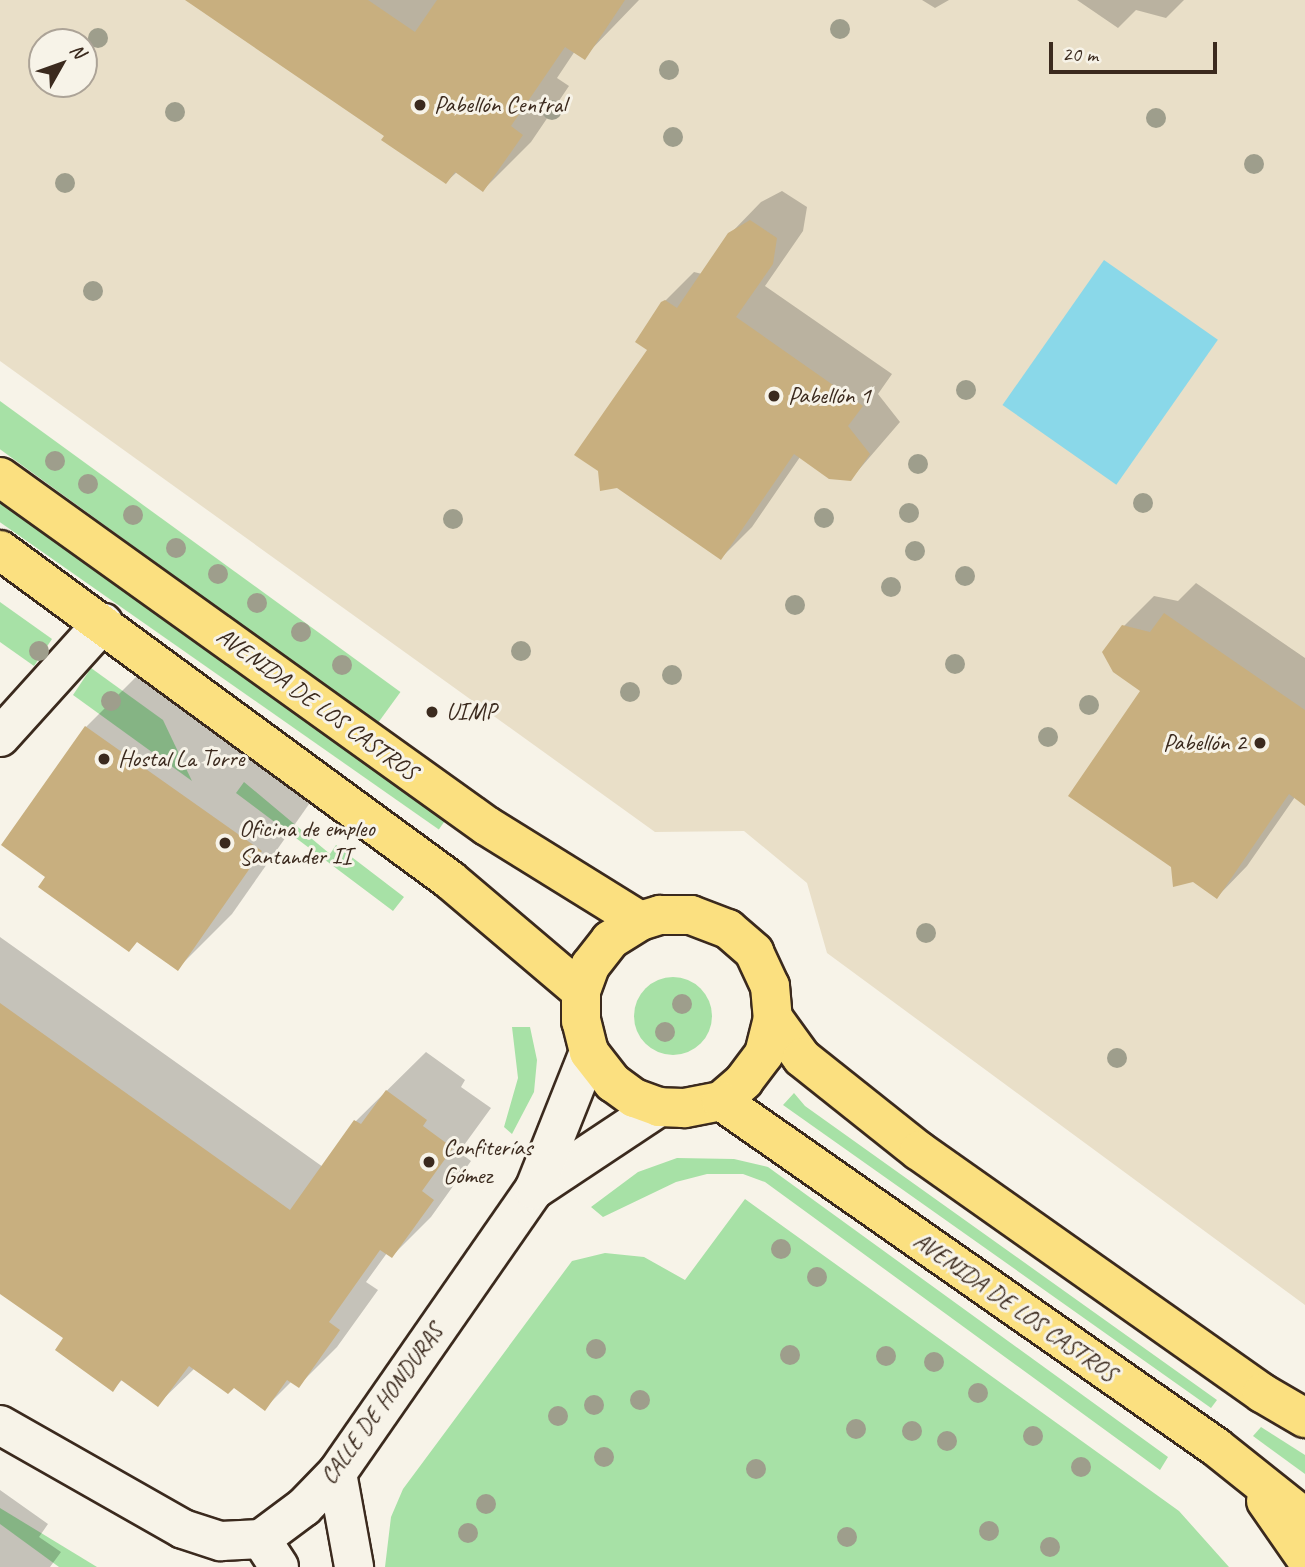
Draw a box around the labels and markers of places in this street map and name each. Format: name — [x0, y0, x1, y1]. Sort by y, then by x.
place label: Pabellón Central — [434, 91, 566, 119]
marker: Pabellón Central — [412, 97, 428, 113]
place label: Pabellón 1 — [788, 382, 871, 410]
marker: Pabellón 1 — [766, 388, 782, 404]
place label: UIMP — [446, 698, 496, 726]
marker: UIMP — [424, 704, 440, 720]
place label: Pabellón 2 — [1163, 729, 1246, 757]
marker: Pabellón 2 — [1252, 735, 1268, 751]
place label: Hostal La Torre — [118, 745, 245, 773]
marker: Hostal La Torre — [96, 751, 112, 767]
place label: Oficina de empleo Santander II — [239, 815, 375, 871]
marker: Oficina de empleo Santander II — [217, 835, 233, 851]
place label: Confiterías Gómez — [443, 1134, 532, 1190]
marker: Confiterías Gómez — [421, 1154, 437, 1170]

